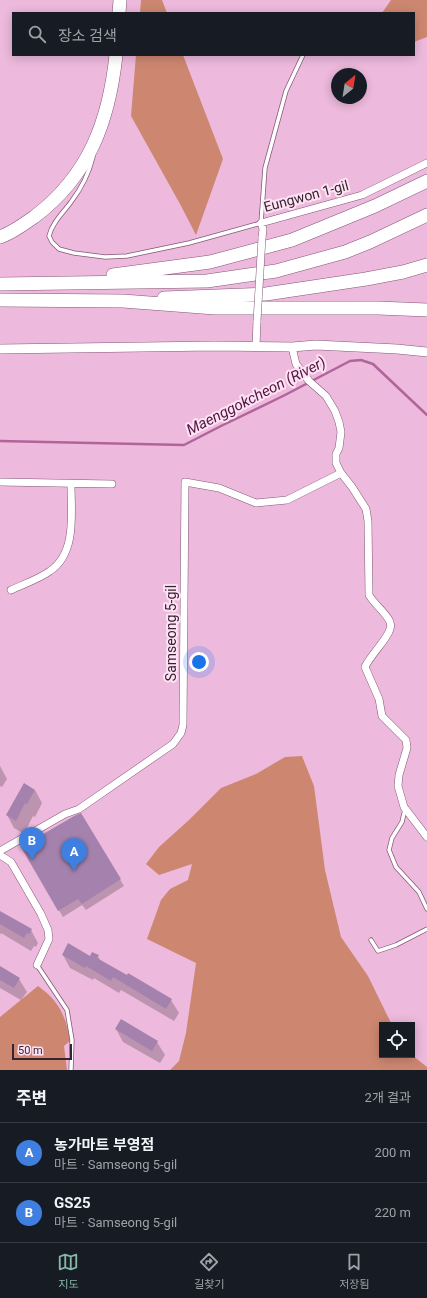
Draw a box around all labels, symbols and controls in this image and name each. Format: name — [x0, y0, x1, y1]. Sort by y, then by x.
search box — [12, 12, 415, 56]
icon: search — [26, 23, 48, 45]
text: 장소 검색 — [58, 27, 117, 45]
north arrow — [331, 68, 367, 104]
street label: Eungwon 1-gil — [262, 177, 350, 215]
water label: Maenggokcheon (River) — [183, 353, 329, 439]
street label: Samseong 5-gil — [163, 585, 179, 681]
your location — [189, 652, 209, 672]
pin: B — [19, 827, 45, 860]
pin: A — [61, 838, 87, 871]
map controls — [379, 1022, 415, 1058]
button: locate — [379, 1022, 415, 1058]
scale bar — [12, 1042, 72, 1061]
text: 50 m — [18, 1044, 43, 1057]
text: 주변 — [16, 1088, 47, 1108]
text: 2개 결과 — [365, 1090, 411, 1105]
text: 농가마트 부영점 — [54, 1136, 154, 1154]
text: A — [25, 1145, 33, 1160]
text: 200 m — [374, 1145, 411, 1160]
text: 마트 · Samseong 5-gil — [54, 1157, 177, 1172]
text: GS25 — [54, 1194, 91, 1212]
text: B — [25, 1205, 33, 1220]
text: 220 m — [374, 1205, 411, 1220]
text: 마트 · Samseong 5-gil — [54, 1215, 177, 1230]
tab: 지도 — [57, 1251, 79, 1291]
tab: 길찾기 — [194, 1251, 225, 1291]
tab: 저장됨 — [339, 1251, 370, 1291]

